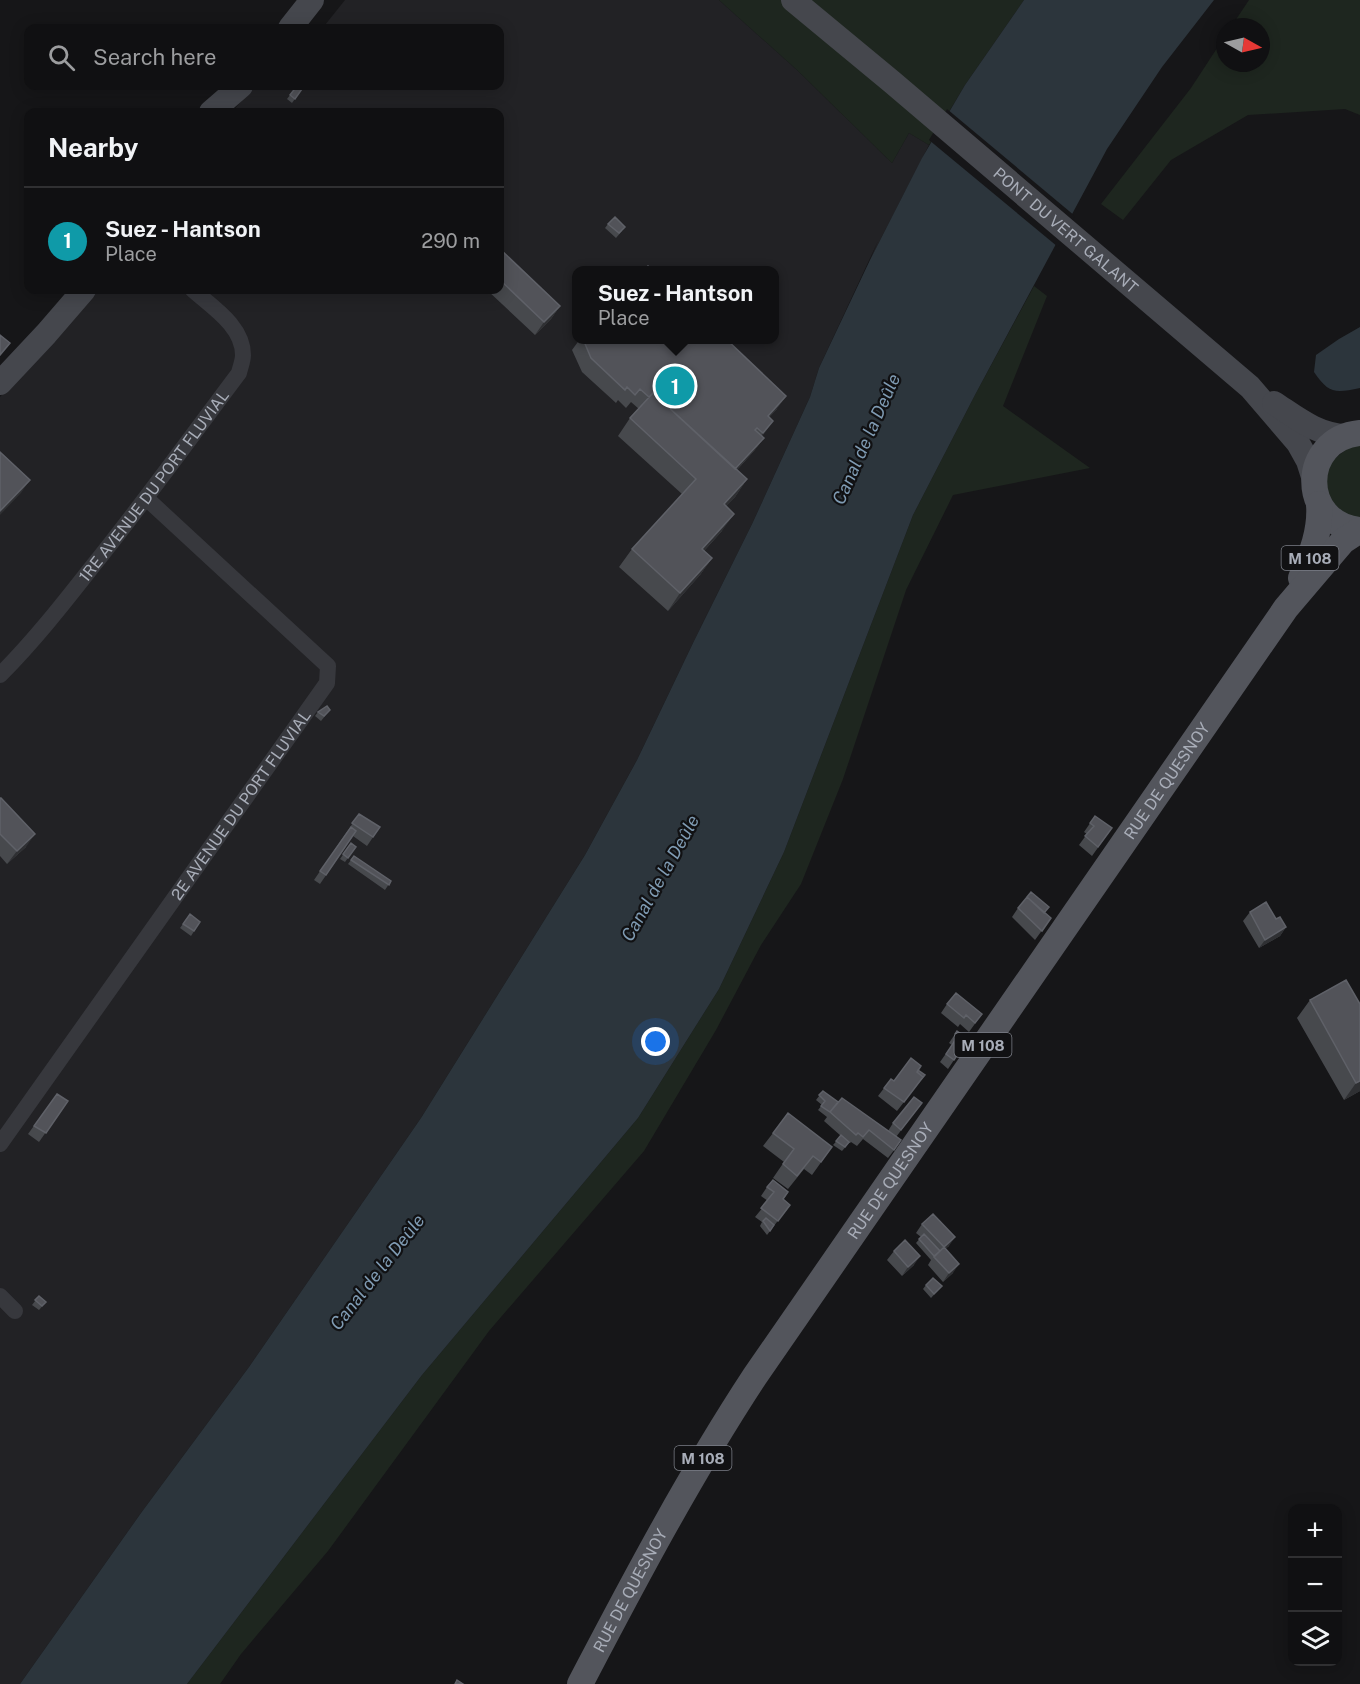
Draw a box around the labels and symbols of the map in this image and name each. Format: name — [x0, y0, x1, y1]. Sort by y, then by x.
north arrow — [1216, 18, 1270, 72]
street label: PONT DU VERT GALANT — [990, 163, 1142, 297]
pin: 1 — [656, 364, 694, 408]
water label: Canal de la Deûle — [828, 370, 904, 508]
street label: 1RE AVENUE DU PORT FLUVIAL — [75, 386, 233, 586]
road number: M 108 — [1282, 546, 1338, 570]
street label: 2E AVENUE DU PORT FLUVIAL — [167, 706, 315, 903]
street label: RUE DE QUESNOY — [1120, 719, 1214, 843]
water label: Canal de la Deûle — [617, 811, 703, 945]
your location — [641, 1027, 670, 1056]
road number: M 108 — [954, 1033, 1012, 1057]
street label: RUE DE QUESNOY — [843, 1118, 937, 1242]
water label: Canal de la Deûle — [325, 1210, 429, 1334]
road number: M 108 — [674, 1446, 732, 1470]
street label: RUE DE QUESNOY — [589, 1525, 671, 1655]

